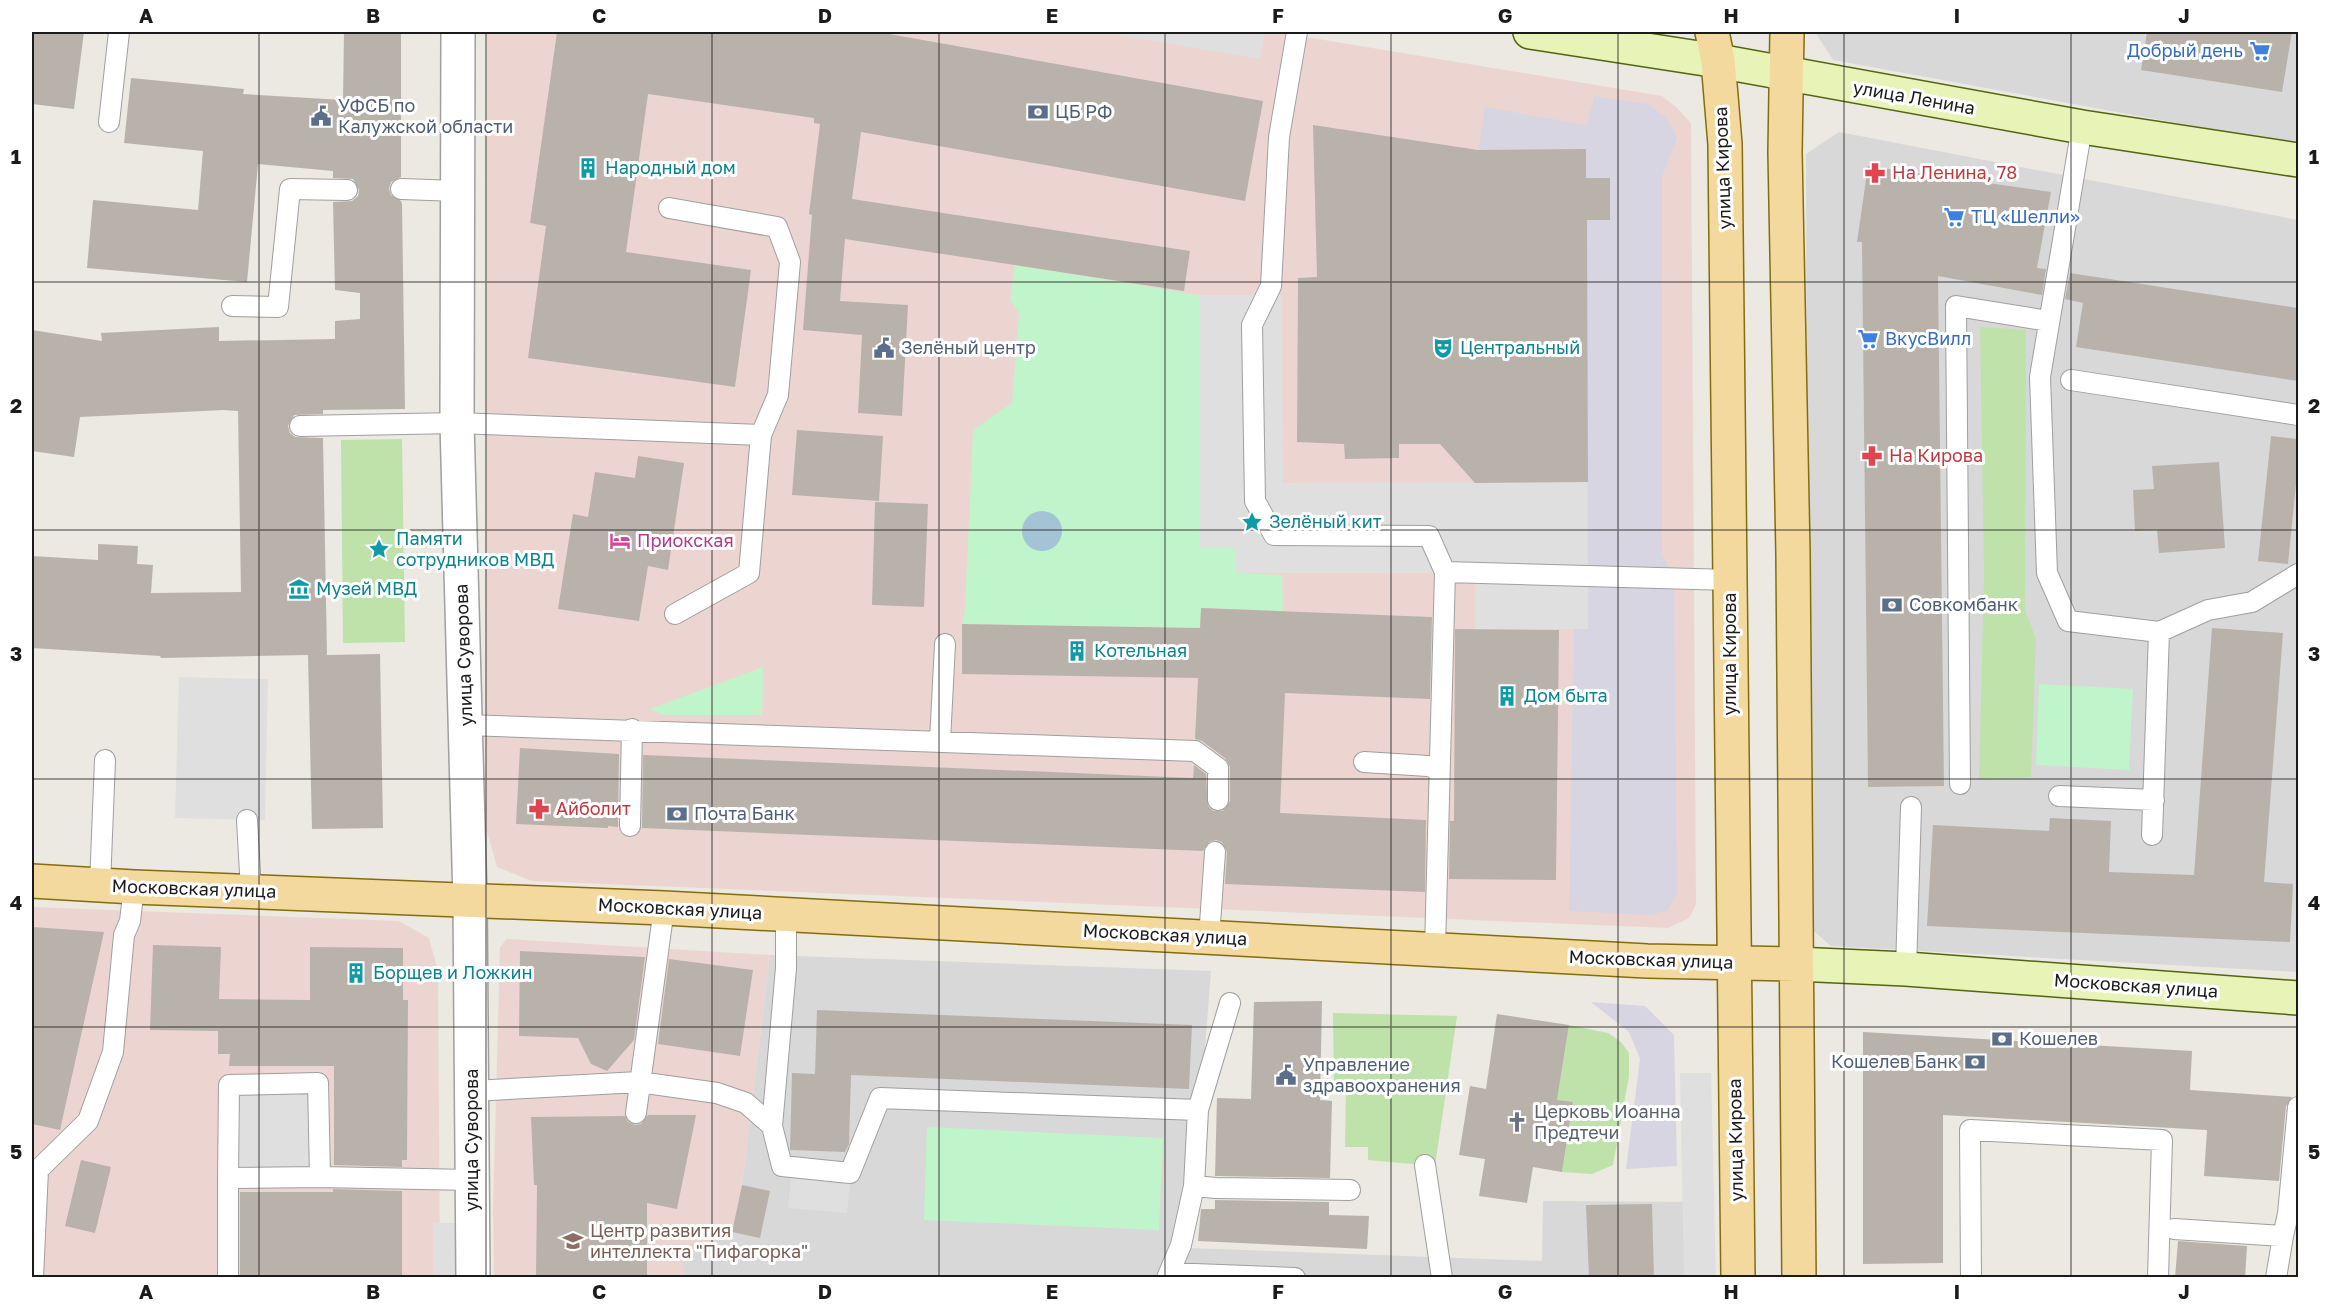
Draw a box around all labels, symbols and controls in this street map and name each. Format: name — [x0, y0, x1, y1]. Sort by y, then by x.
text: A — [139, 3, 153, 27]
text: B — [366, 3, 380, 27]
text: C — [592, 3, 606, 27]
text: D — [818, 3, 832, 27]
text: E — [1046, 3, 1058, 27]
text: F — [1272, 3, 1284, 27]
text: G — [1498, 3, 1512, 27]
text: H — [1723, 3, 1739, 27]
text: I — [1954, 3, 1960, 27]
text: J — [2178, 3, 2190, 27]
place label: Добрый день — [2127, 39, 2243, 61]
supermarket icon: Добрый день — [2248, 39, 2272, 63]
street label: улица Ленина — [1851, 75, 1977, 119]
place label: УФСБ по Калужской области — [338, 94, 513, 137]
bank icon: ЦБ РФ — [1026, 100, 1050, 124]
place label: ЦБ РФ — [1055, 100, 1113, 122]
public building icon: УФСБ по Калужской области — [309, 104, 333, 128]
street label: улица Кирова — [1709, 106, 1735, 230]
text: 1 — [11, 144, 21, 168]
text: 1 — [2309, 144, 2319, 168]
building icon: Народный дом — [576, 156, 600, 180]
place label: Народный дом — [605, 156, 736, 178]
pharmacy icon: На Ленина, 78 — [1863, 161, 1887, 185]
place label: На Ленина, 78 — [1892, 161, 2017, 183]
supermarket icon: ТЦ «Шелли» — [1942, 205, 1966, 229]
place label: ТЦ «Шелли» — [1971, 205, 2080, 227]
supermarket icon: ВкусВилл — [1856, 327, 1880, 351]
place label: ВкусВилл — [1885, 327, 1971, 349]
public building icon: Зелёный центр — [872, 336, 896, 360]
place label: Зелёный центр — [901, 336, 1036, 358]
theatre icon: Центральный — [1431, 336, 1455, 360]
place label: Центральный — [1460, 336, 1580, 358]
text: 2 — [10, 393, 22, 417]
text: 2 — [2308, 393, 2320, 417]
pharmacy icon: На Кирова — [1860, 444, 1884, 468]
place label: На Кирова — [1889, 444, 1983, 466]
place icon: Зелёный кит — [1240, 510, 1264, 534]
place label: Зелёный кит — [1269, 510, 1382, 532]
place label: Памяти сотрудников МВД — [396, 527, 555, 570]
hotel icon: Приокская — [608, 529, 632, 553]
place label: Приокская — [637, 529, 734, 551]
place icon: Памяти сотрудников МВД — [367, 537, 391, 561]
museum icon: Музей МВД — [287, 577, 311, 601]
place label: Музей МВД — [316, 577, 417, 599]
street label: улица Суворова — [450, 583, 476, 727]
street label: улица Кирова — [1718, 592, 1740, 716]
bank icon: Совкомбанк — [1880, 593, 1904, 617]
place label: Совкомбанк — [1909, 593, 2018, 615]
building icon: Котельная — [1065, 639, 1089, 663]
place label: Котельная — [1094, 639, 1187, 661]
text: 3 — [10, 641, 22, 665]
text: 3 — [2308, 641, 2320, 665]
building icon: Дом быта — [1495, 684, 1519, 708]
place label: Дом быта — [1524, 684, 1608, 706]
pharmacy icon: Айболит — [527, 797, 551, 821]
place label: Айболит — [556, 797, 631, 819]
bank icon: Почта Банк — [665, 802, 689, 826]
place label: Почта Банк — [694, 802, 795, 824]
street label: Московская улица — [111, 874, 277, 902]
text: 4 — [10, 890, 22, 914]
text: 4 — [2308, 890, 2320, 914]
street label: Московская улица — [597, 893, 763, 923]
street label: Московская улица — [1082, 919, 1248, 949]
street label: Московская улица — [1568, 945, 1734, 973]
building icon: Борщев и Ложкин — [344, 961, 368, 985]
place label: Борщев и Ложкин — [373, 961, 533, 983]
street label: Московская улица — [2053, 968, 2219, 1002]
bank icon: Кошелев — [1990, 1027, 2014, 1051]
place label: Кошелев — [2019, 1027, 2098, 1049]
place label: Кошелев Банк — [1831, 1050, 1958, 1072]
bank icon: Кошелев Банк — [1963, 1050, 1987, 1074]
place label: Управление здравоохранения — [1303, 1053, 1461, 1096]
public building icon: Управление здравоохранения — [1274, 1063, 1298, 1087]
street label: улица Суворова — [460, 1069, 482, 1211]
street label: улица Кирова — [1723, 1078, 1747, 1202]
place label: Церковь Иоанна Предтечи — [1534, 1100, 1681, 1143]
church icon: Церковь Иоанна Предтечи — [1505, 1110, 1529, 1134]
text: 5 — [10, 1139, 22, 1163]
text: 5 — [2308, 1139, 2320, 1163]
place label: Центр развития интеллекта "Пифагорка" — [590, 1219, 808, 1262]
school or university icon: Центр развития интеллекта "Пифагорка" — [561, 1229, 585, 1253]
text: A — [139, 1279, 153, 1303]
text: B — [366, 1279, 380, 1303]
text: C — [592, 1279, 606, 1303]
text: D — [818, 1279, 832, 1303]
text: E — [1046, 1279, 1058, 1303]
text: F — [1272, 1279, 1284, 1303]
text: G — [1498, 1279, 1512, 1303]
text: H — [1723, 1279, 1739, 1303]
text: I — [1954, 1279, 1960, 1303]
text: J — [2178, 1279, 2190, 1303]

